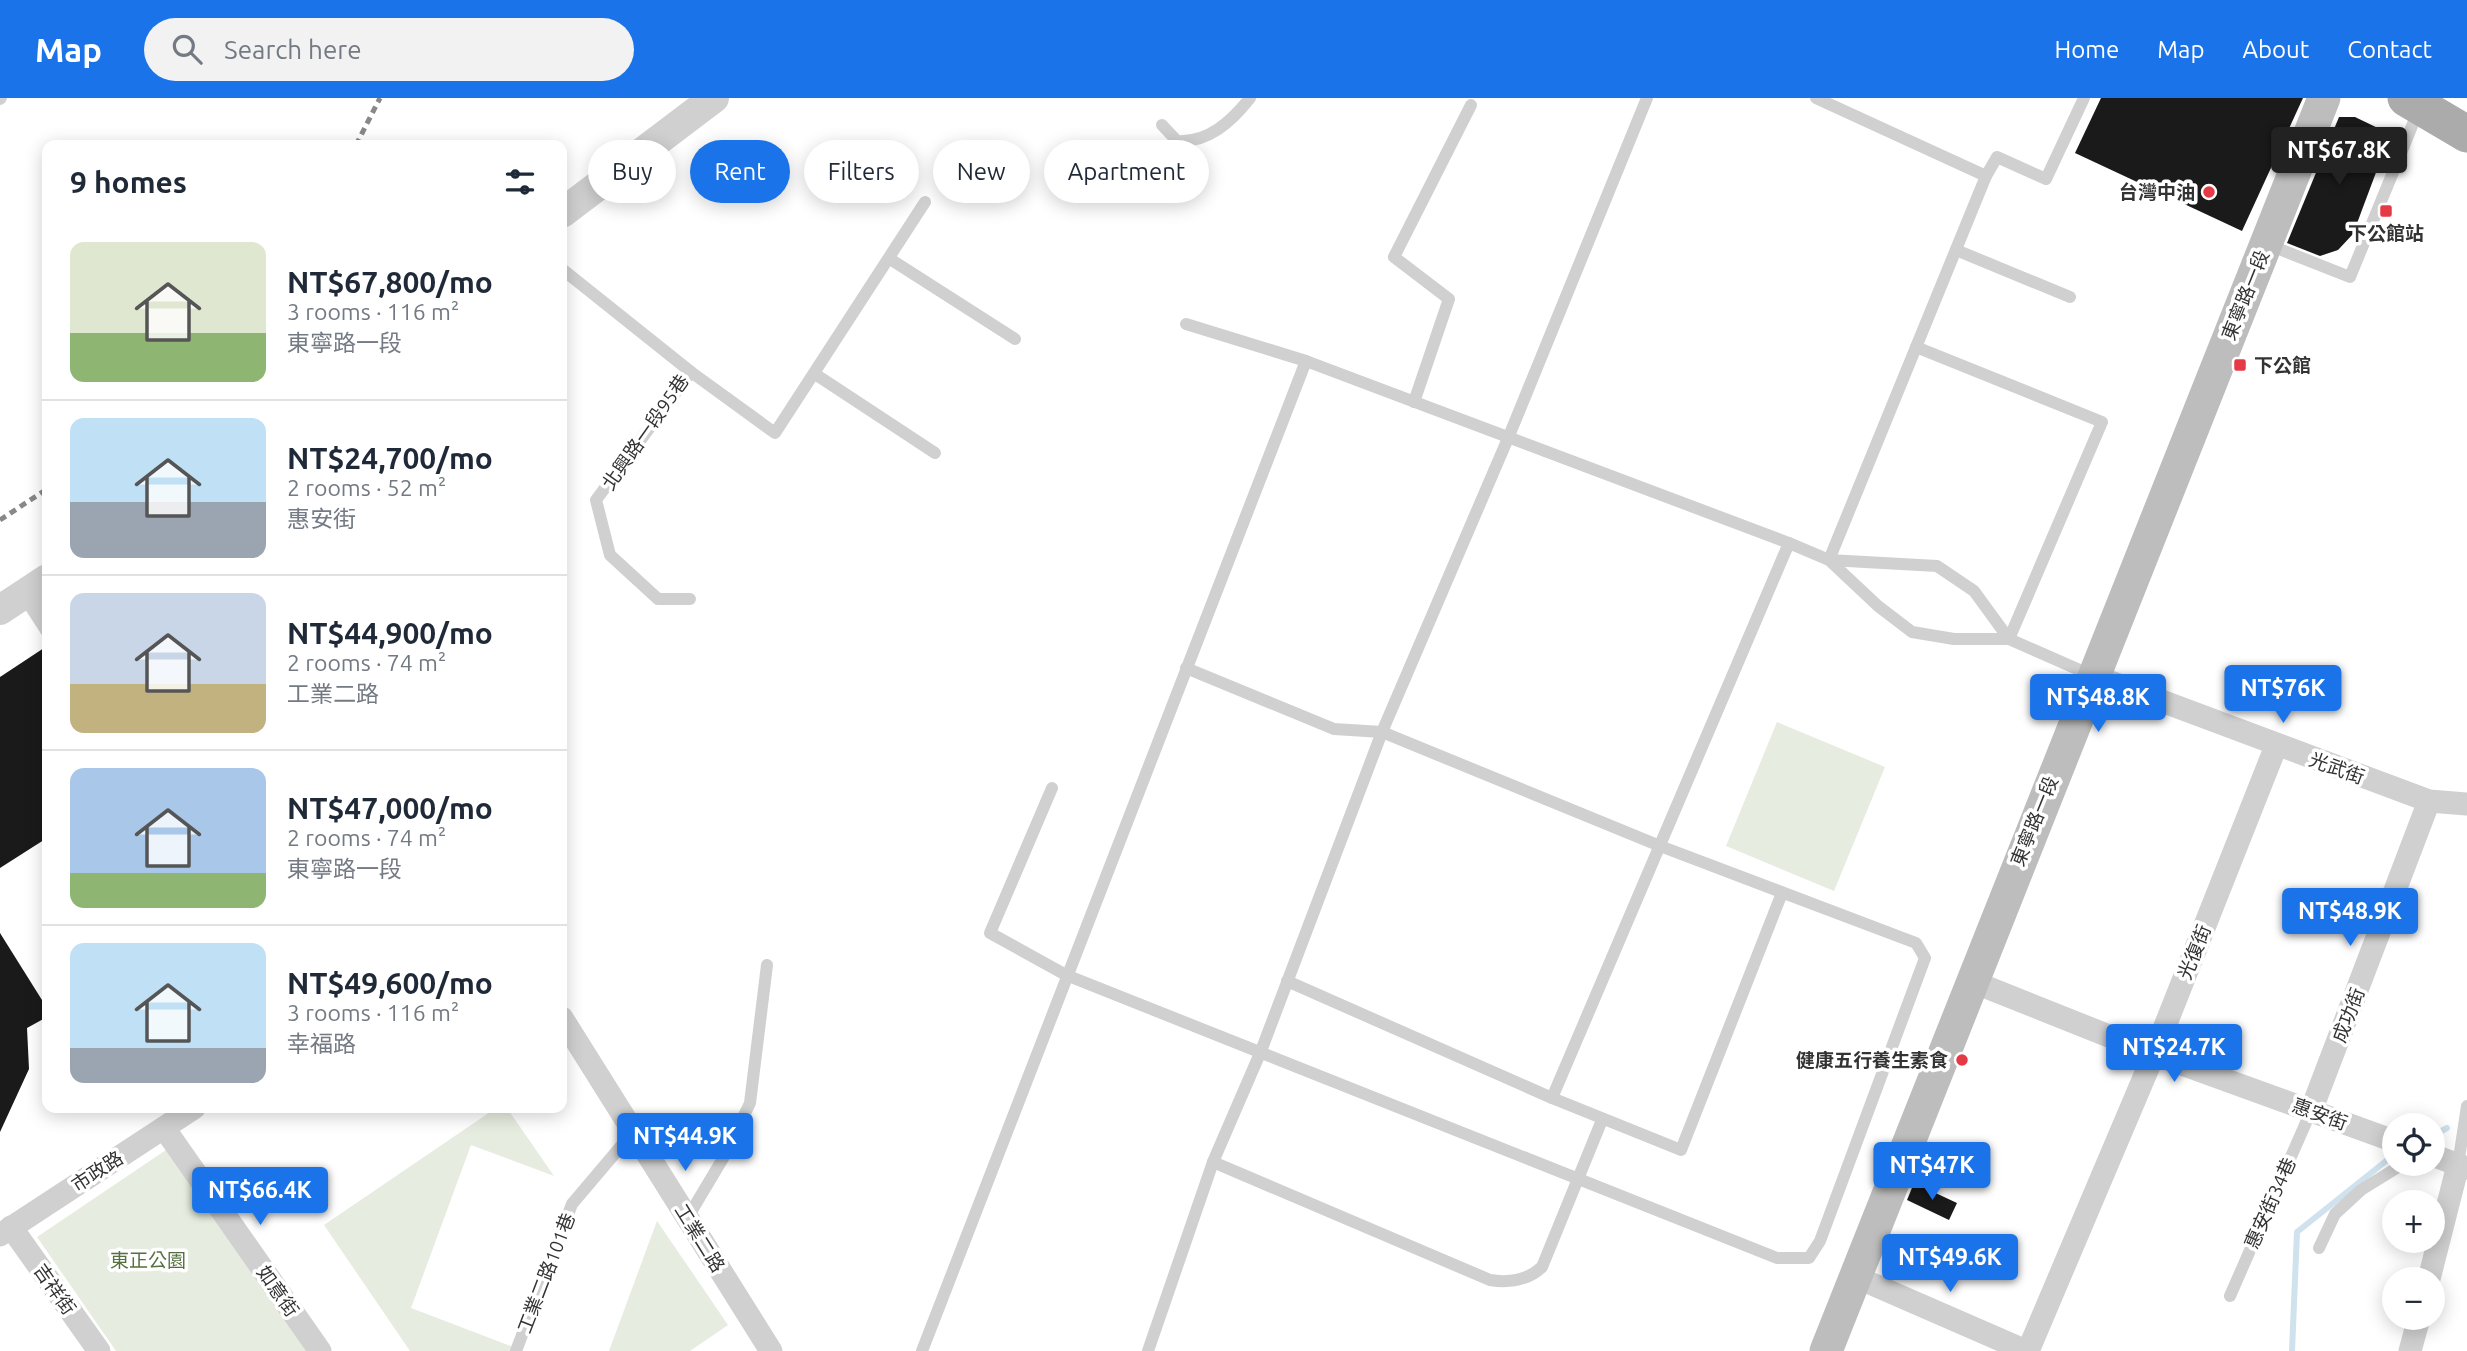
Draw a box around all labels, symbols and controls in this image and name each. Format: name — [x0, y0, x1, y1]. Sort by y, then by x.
search box — [144, 18, 634, 81]
icon: search — [168, 30, 206, 68]
text: Map — [35, 31, 102, 68]
text: Search here — [224, 35, 362, 64]
text: Home — [2054, 36, 2119, 63]
text: Map — [2157, 36, 2204, 63]
text: About — [2242, 36, 2309, 63]
text: Contact — [2347, 36, 2432, 63]
pin: NT$67.8K — [2267, 127, 2411, 187]
text: NT$67.8K — [2287, 137, 2391, 162]
chip: Buy — [588, 140, 676, 203]
chip: Rent — [690, 140, 790, 203]
chip: Filters — [804, 140, 919, 203]
chip: New — [933, 140, 1030, 203]
chip: Apartment — [1044, 140, 1209, 203]
icon: filters — [501, 163, 539, 201]
text: 9 homes — [70, 165, 187, 199]
place label: 台灣中油 — [2119, 181, 2195, 203]
marker: 台灣中油 — [2201, 184, 2217, 200]
marker: 下公館站 — [2378, 203, 2394, 219]
place label: 下公館站 — [2348, 222, 2424, 244]
street label: 東寧路一段 — [2217, 247, 2273, 343]
text: NT$67,800/mo — [287, 265, 493, 299]
icon: home — [126, 270, 210, 354]
text: 3 rooms · 116 m² — [287, 299, 459, 324]
text: 東寧路一段 — [287, 330, 402, 355]
place label: 下公館 — [2254, 354, 2311, 376]
marker: 下公館 — [2232, 357, 2248, 373]
street label: 北興路一段95巷 — [597, 370, 693, 494]
text: NT$24,700/mo — [287, 441, 493, 475]
icon: home — [126, 446, 210, 530]
text: 2 rooms · 52 m² — [287, 475, 446, 500]
text: 惠安街 — [287, 506, 356, 531]
text: NT$44,900/mo — [287, 616, 493, 650]
icon: home — [126, 621, 210, 705]
text: 2 rooms · 74 m² — [287, 650, 446, 675]
pin: NT$76K — [2226, 666, 2340, 725]
pin: NT$48.8K — [2026, 674, 2170, 734]
text: NT$76K — [2240, 675, 2326, 700]
text: 工業二路 — [287, 681, 379, 706]
text: NT$48.8K — [2046, 684, 2150, 709]
street label: 光武街 — [2306, 748, 2368, 788]
street label: 東寧路一段 — [2006, 773, 2062, 869]
text: NT$47,000/mo — [287, 791, 493, 825]
icon: home — [126, 796, 210, 880]
text: 2 rooms · 74 m² — [287, 825, 446, 850]
text: 東寧路一段 — [287, 856, 402, 881]
pin: NT$48.9K — [2278, 888, 2422, 948]
text: NT$48.9K — [2298, 898, 2402, 923]
street label: 光復街 — [2173, 921, 2215, 983]
text: NT$49,600/mo — [287, 966, 493, 1000]
icon: home — [126, 971, 210, 1055]
street label: 成功街 — [2328, 984, 2368, 1046]
text: 3 rooms · 116 m² — [287, 1000, 459, 1025]
pin: NT$24.7K — [2102, 1024, 2246, 1084]
text: 幸福路 — [287, 1031, 356, 1056]
text: NT$24.7K — [2122, 1034, 2226, 1059]
place label: 健康五行養生素食 — [1796, 1049, 1948, 1071]
marker: 健康五行養生素食 — [1954, 1052, 1970, 1068]
street label: 惠安街 — [2289, 1094, 2351, 1134]
map controls — [2382, 1113, 2445, 1330]
button: locate — [2382, 1113, 2445, 1176]
pin: NT$44.9K — [613, 1114, 757, 1173]
text: NT$44.9K — [633, 1123, 737, 1148]
pin: NT$47K — [1875, 1142, 1989, 1202]
street label: 市政路 — [67, 1146, 127, 1196]
text: NT$47K — [1889, 1152, 1975, 1177]
street label: 惠安街34巷 — [2240, 1154, 2300, 1252]
pin: NT$66.4K — [188, 1168, 332, 1227]
text: NT$66.4K — [208, 1177, 312, 1202]
button: + — [2382, 1190, 2445, 1253]
street label: 工業二路 — [671, 1200, 729, 1276]
street label: 工業二路101巷 — [513, 1210, 579, 1336]
pin: NT$49.6K — [1878, 1234, 2022, 1294]
text: NT$49.6K — [1898, 1244, 2002, 1269]
park label: 東正公園 — [110, 1249, 186, 1271]
street label: 吉祥街 — [30, 1259, 80, 1319]
street label: 如意街 — [253, 1261, 303, 1321]
button: − — [2382, 1267, 2445, 1330]

